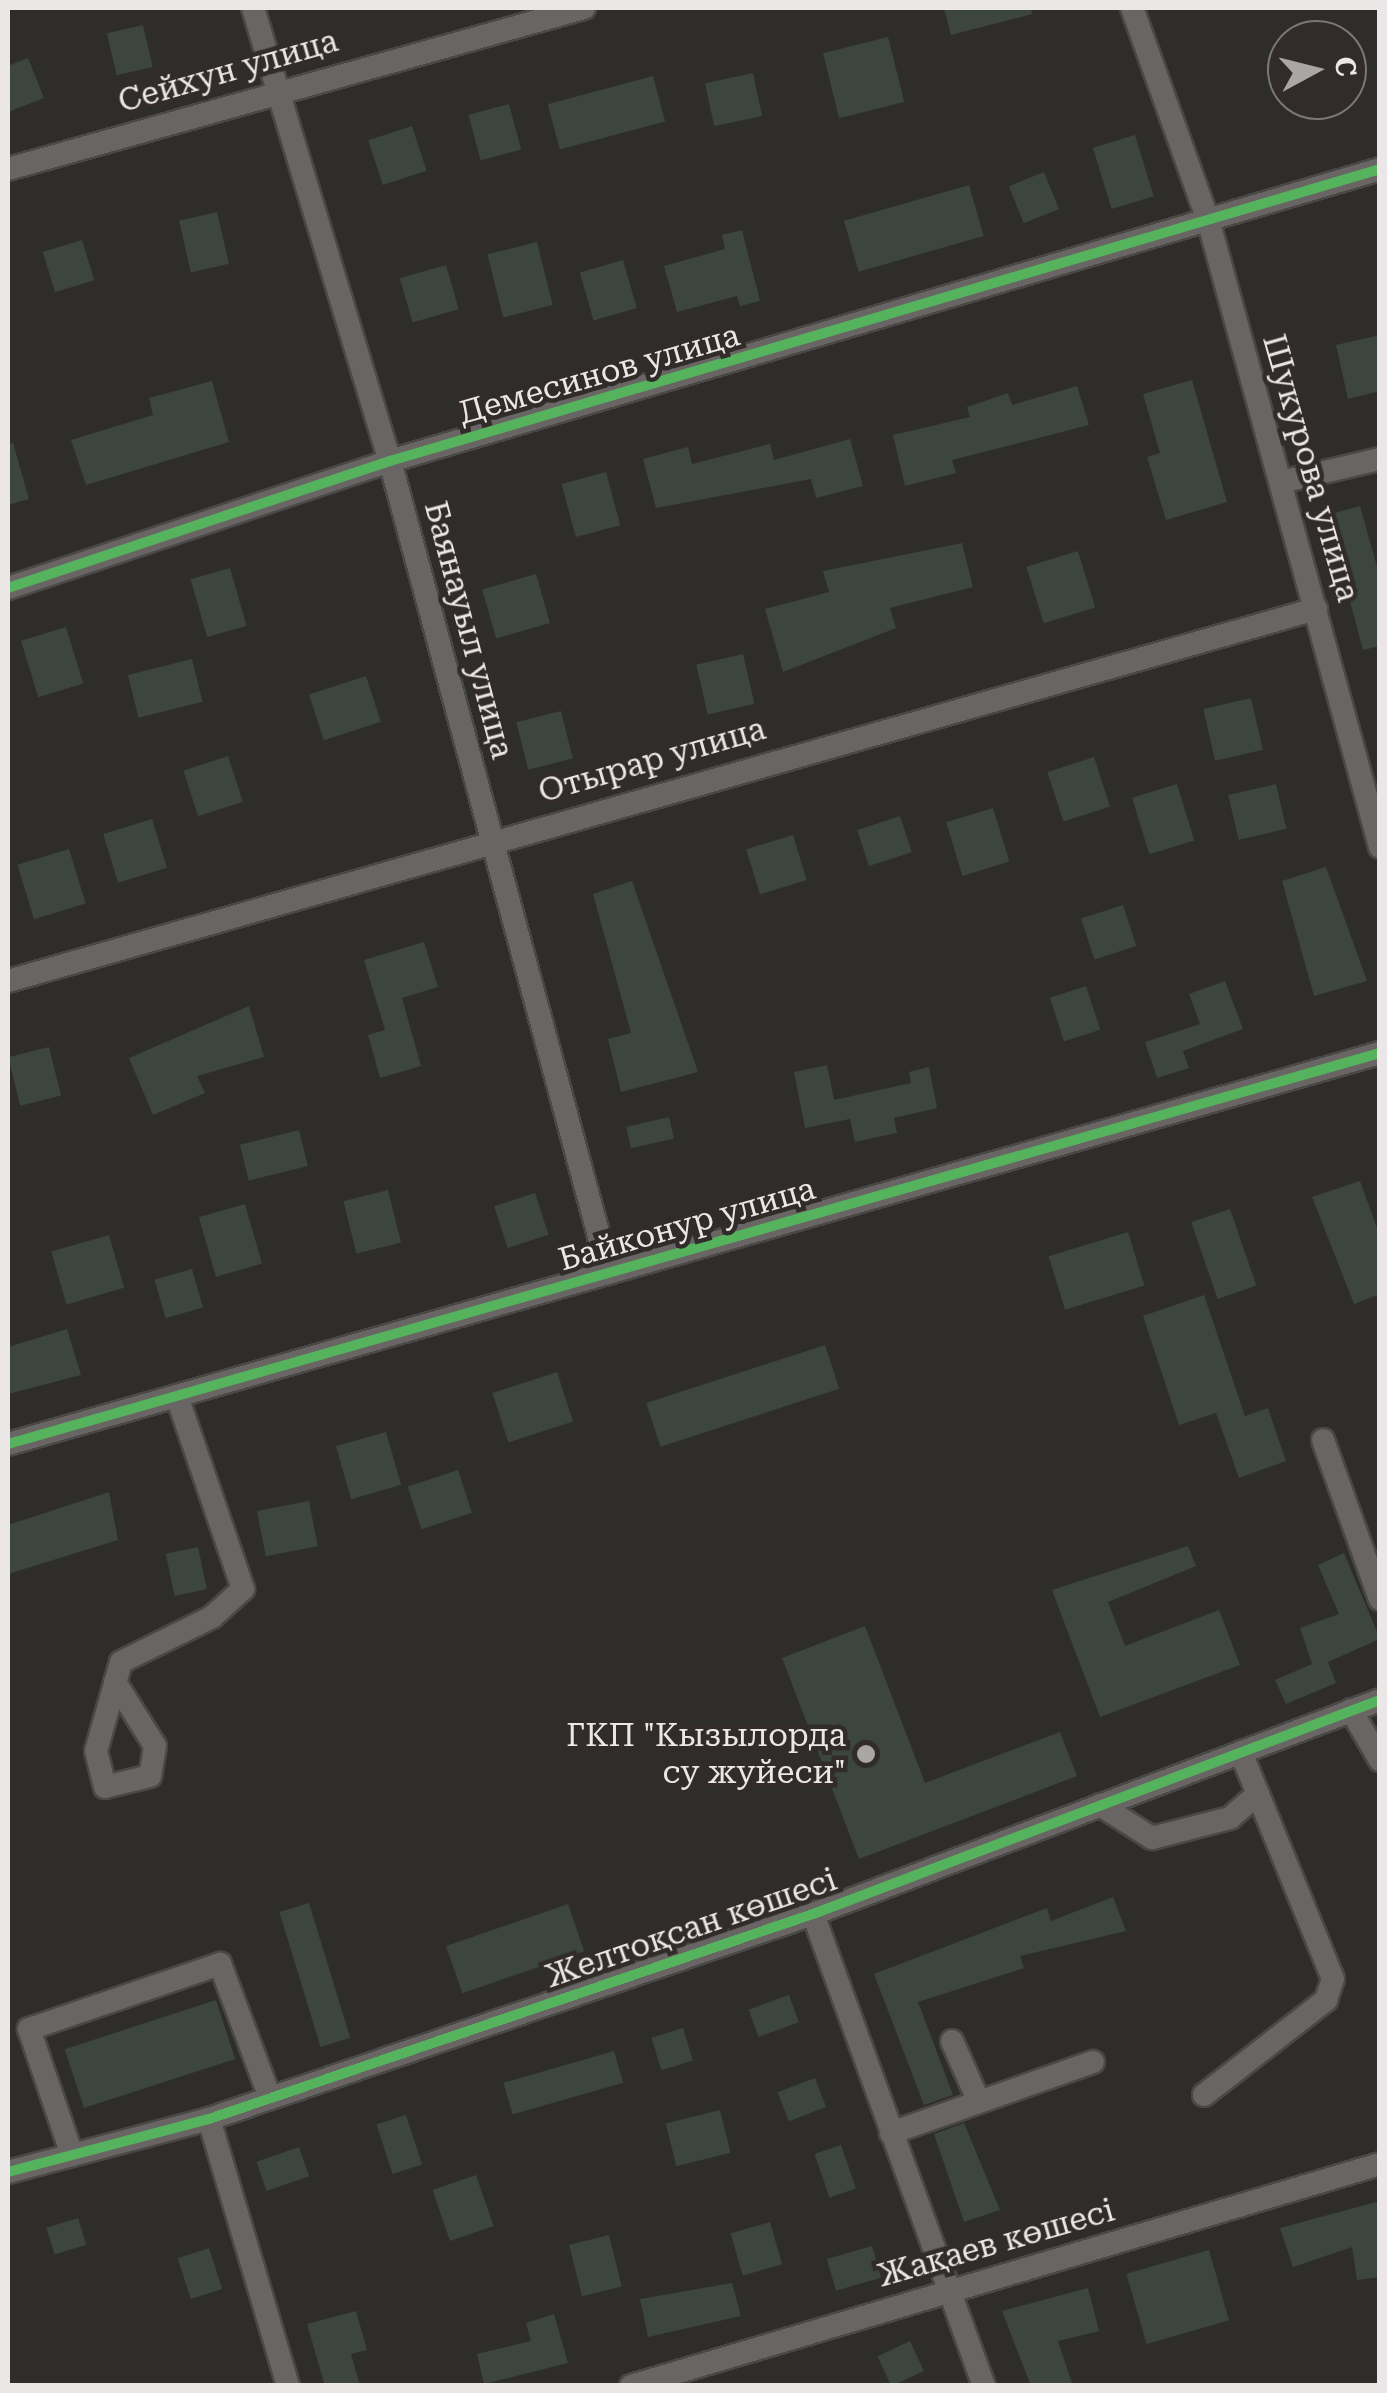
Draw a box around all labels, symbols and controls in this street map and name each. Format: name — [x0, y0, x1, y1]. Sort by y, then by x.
north arrow — [1267, 20, 1367, 120]
street label: Сейхун улица — [114, 21, 342, 121]
text: С — [1328, 55, 1363, 78]
street label: Демесинов улица — [454, 316, 744, 432]
street label: Шукурова улица — [1254, 330, 1368, 606]
street label: Баянауыл улица — [416, 497, 522, 763]
street label: Отырар улица — [534, 709, 770, 811]
street label: Байконур улица — [554, 1169, 820, 1279]
place label: ГКП "Кызылорда су жуйеси" — [566, 1717, 846, 1792]
marker: ГКП "Кызылорда су жуйеси" — [855, 1743, 877, 1765]
street label: Желтоқсан көшесі — [540, 1860, 842, 1996]
street label: Жақаев көшесі — [873, 2191, 1119, 2295]

